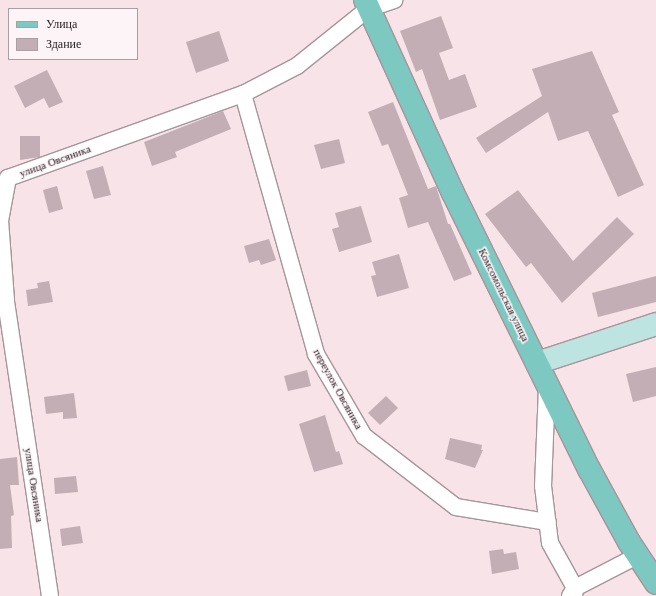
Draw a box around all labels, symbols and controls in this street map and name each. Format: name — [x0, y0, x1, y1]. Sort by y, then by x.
legend — [8, 8, 138, 60]
text: Улица — [46, 17, 77, 31]
text: Здание — [46, 37, 81, 51]
street label: улица Овсяника — [18, 142, 92, 180]
street label: Комсомольская улица — [476, 246, 532, 344]
street label: переулок Овсяника — [310, 347, 366, 431]
street label: улица Овсяника — [22, 447, 46, 523]

